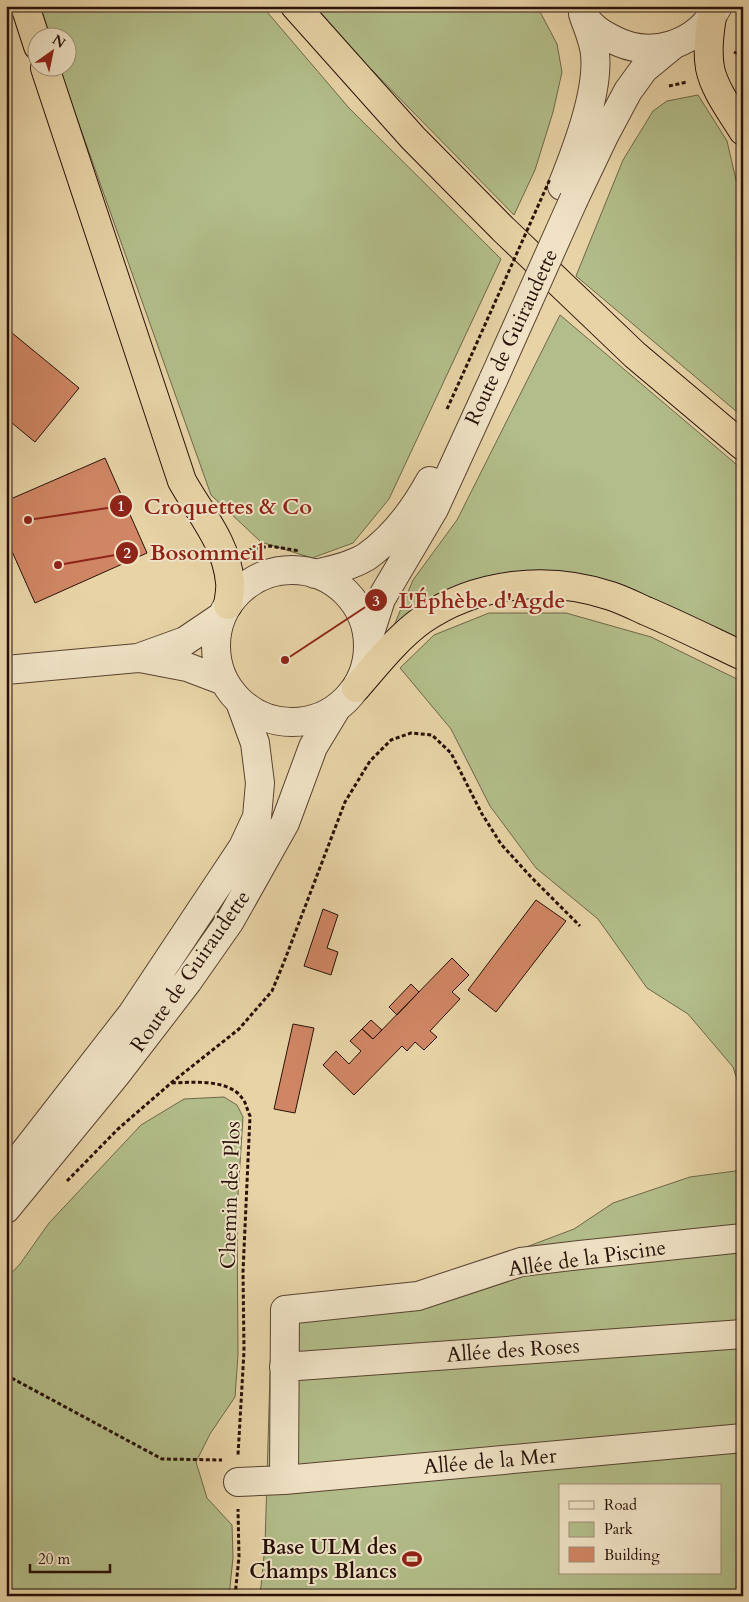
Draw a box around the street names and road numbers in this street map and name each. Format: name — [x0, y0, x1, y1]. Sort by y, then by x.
street label: Route de Guiraudette — [458, 244, 565, 430]
street label: Route de Guiraudette — [124, 885, 257, 1058]
street label: Chemin des Plos — [213, 1121, 248, 1269]
street label: Allée de la Piscine — [506, 1233, 668, 1284]
street label: Allée des Roses — [446, 1331, 580, 1370]
street label: Allée de la Mer — [422, 1441, 558, 1482]

